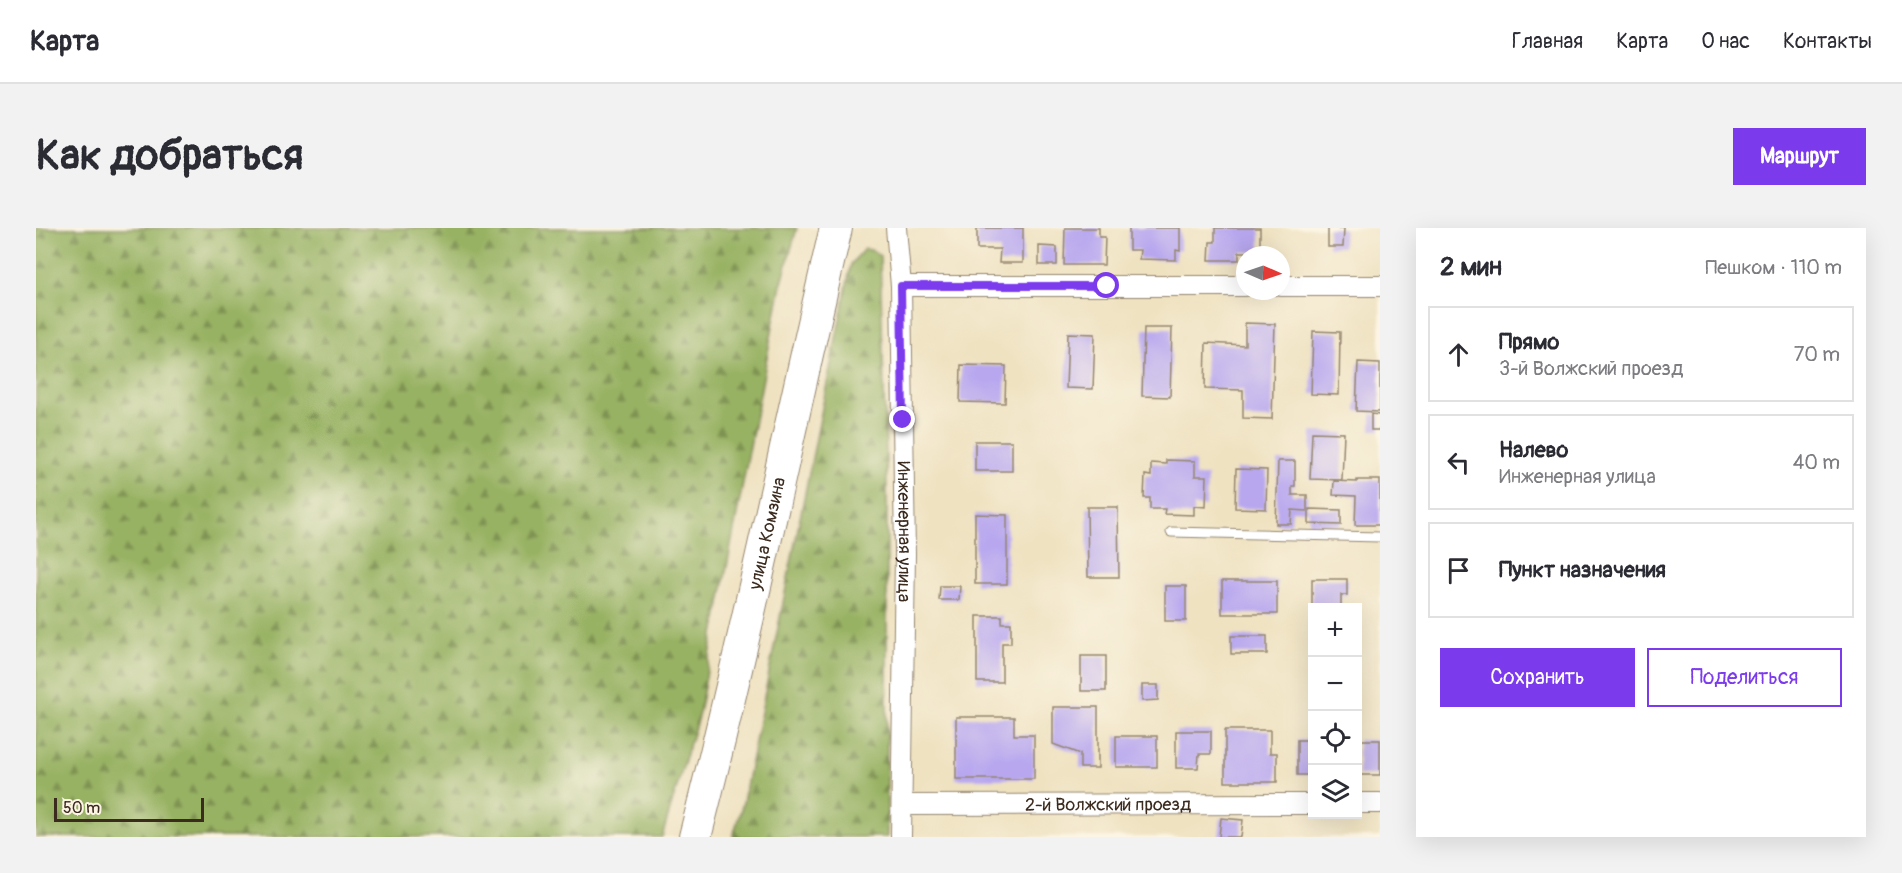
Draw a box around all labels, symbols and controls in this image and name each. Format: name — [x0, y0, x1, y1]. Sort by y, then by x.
text: Карта — [30, 24, 99, 59]
text: Главная — [1512, 28, 1583, 55]
text: Карта — [1616, 28, 1668, 55]
text: О нас — [1701, 28, 1750, 55]
text: Контакты — [1783, 28, 1872, 55]
button: Маршрут — [1733, 128, 1866, 185]
text: Как добраться — [36, 130, 303, 182]
north arrow — [1236, 246, 1290, 300]
text: 2 мин — [1440, 251, 1502, 283]
text: Пешком · 110 m — [1705, 255, 1842, 280]
route start — [1093, 272, 1119, 298]
text: Прямо — [1499, 328, 1559, 356]
icon: ahead — [1442, 338, 1475, 371]
text: 70 m — [1794, 342, 1840, 367]
text: 3-й Волжский проезд — [1499, 356, 1683, 381]
route end — [889, 406, 915, 432]
text: Налево — [1499, 436, 1568, 464]
icon: left — [1442, 446, 1475, 479]
text: 40 m — [1793, 450, 1840, 475]
street label: Инженерная улица — [892, 461, 916, 602]
text: Инженерная улица — [1499, 464, 1656, 489]
street label: улица Комзина — [743, 475, 791, 593]
icon: arrive — [1442, 554, 1475, 587]
text: Пункт назначения — [1499, 556, 1666, 584]
map controls — [1308, 603, 1362, 819]
button: + — [1308, 603, 1362, 657]
button: Сохранить — [1440, 648, 1635, 707]
button: Поделиться — [1647, 648, 1842, 707]
button: − — [1308, 657, 1362, 711]
button: locate — [1308, 711, 1362, 765]
button: layers — [1308, 765, 1362, 819]
street label: 2-й Волжский проезд — [1025, 793, 1191, 817]
scale bar — [54, 795, 204, 822]
text: 50 m — [63, 798, 100, 818]

